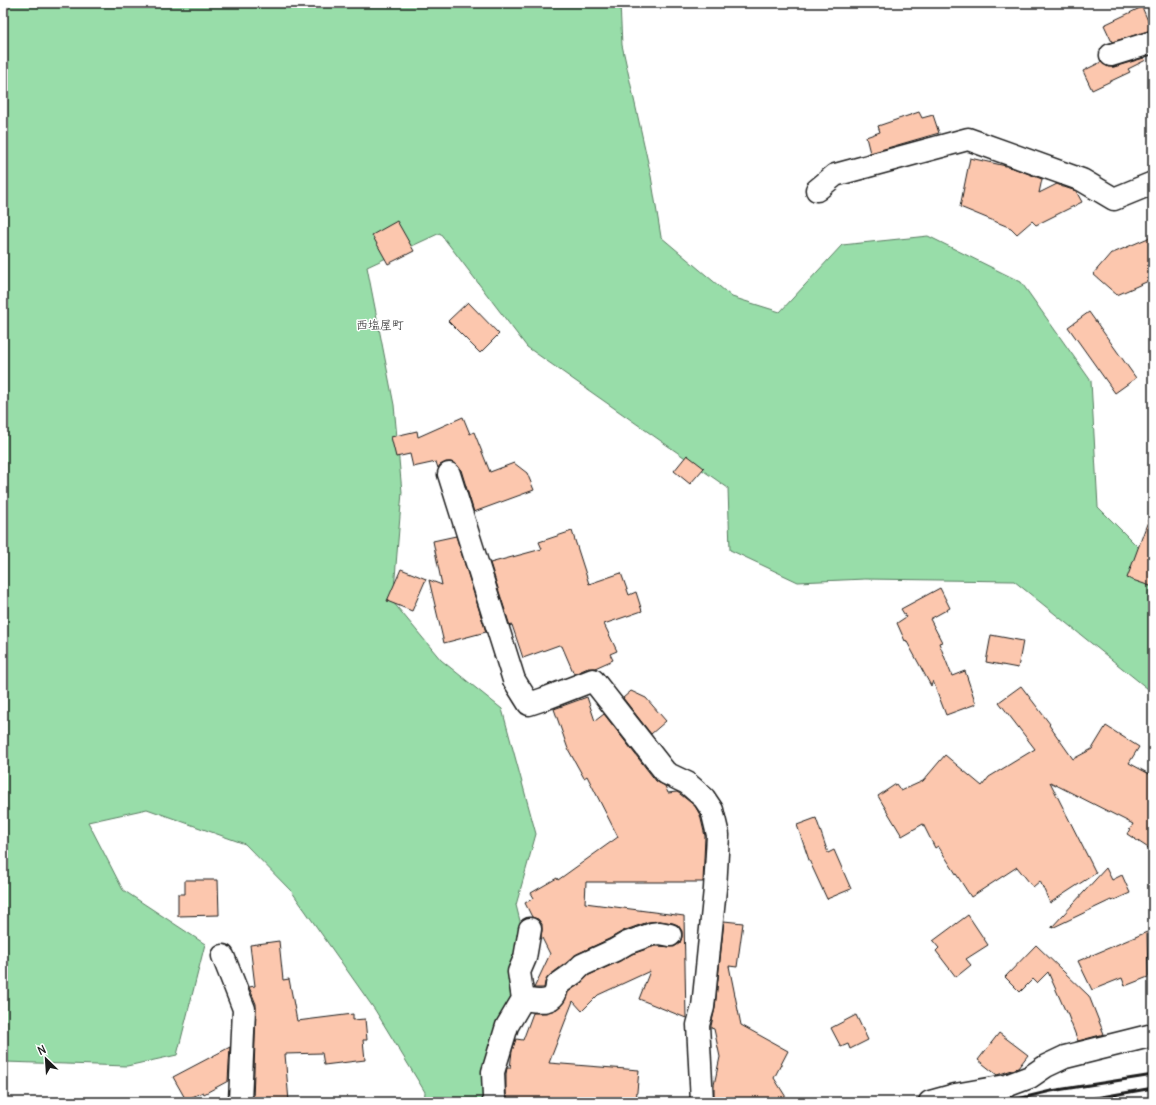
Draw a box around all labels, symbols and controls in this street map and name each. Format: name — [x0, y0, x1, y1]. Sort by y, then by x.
district label: 西塩屋町 — [356, 317, 404, 332]
north arrow — [26, 1039, 66, 1079]
text: N — [35, 1042, 48, 1058]

